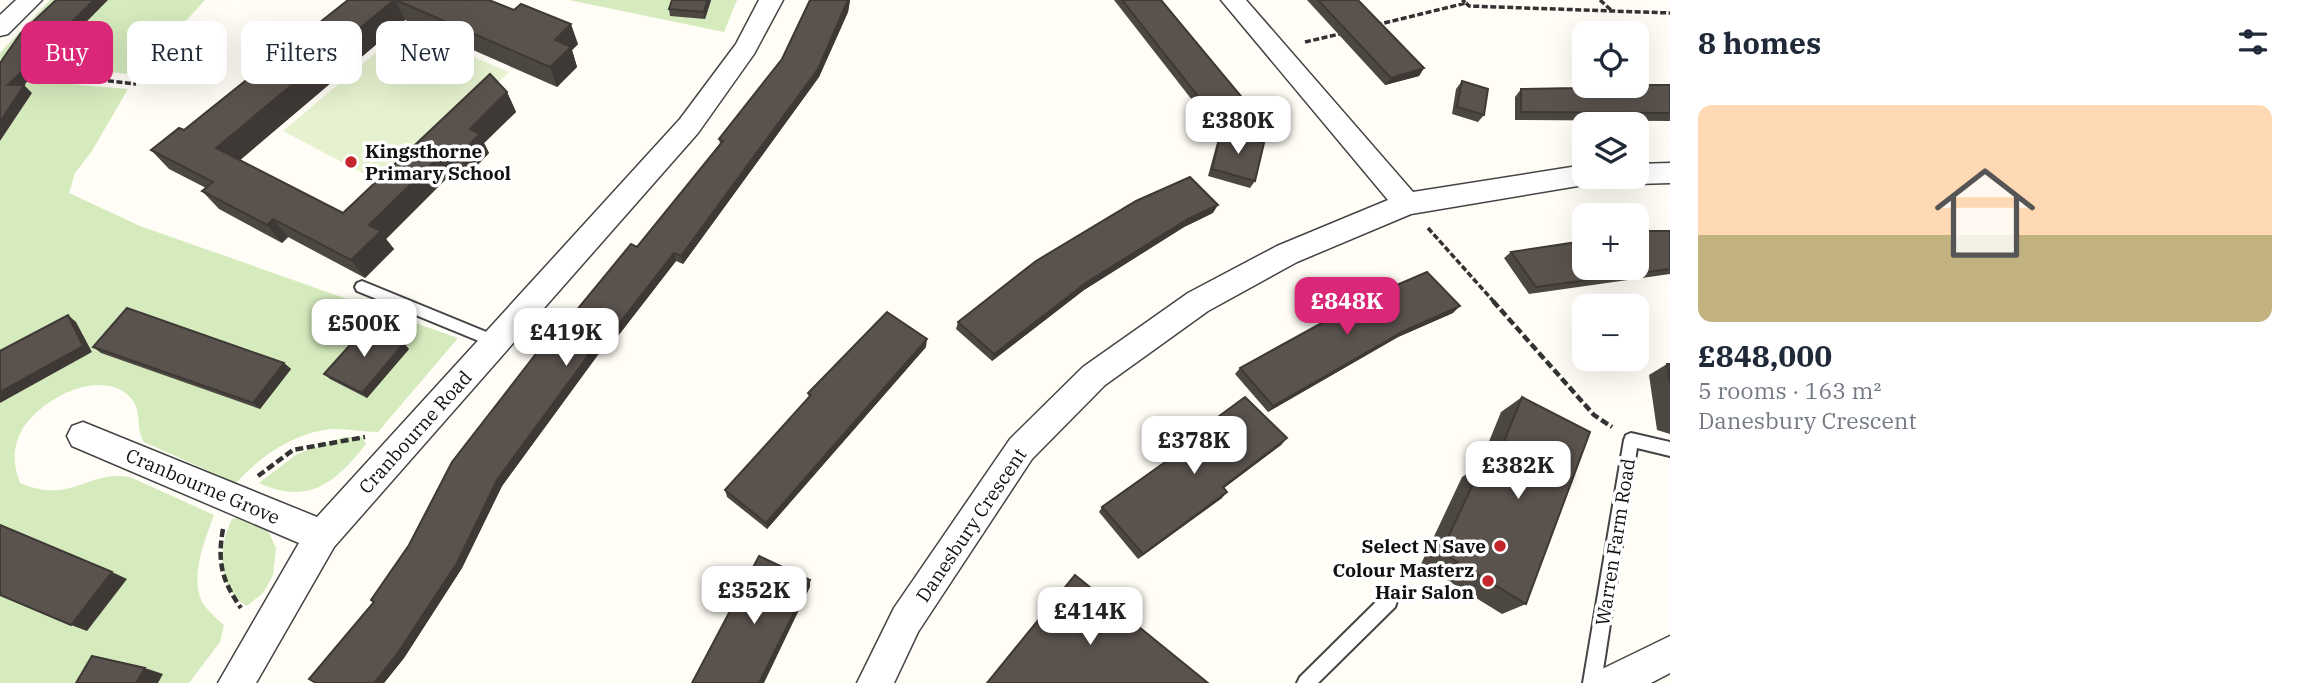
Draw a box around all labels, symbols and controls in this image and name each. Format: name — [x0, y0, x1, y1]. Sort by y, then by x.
chip: Buy — [21, 21, 113, 84]
chip: Rent — [127, 21, 227, 84]
chip: Filters — [241, 21, 362, 84]
chip: New — [376, 21, 474, 84]
map controls — [1572, 21, 1649, 371]
button: locate — [1572, 21, 1649, 98]
text: 8 homes — [1698, 23, 1821, 62]
icon: filters — [2234, 23, 2272, 61]
pin: £380K — [1189, 96, 1287, 156]
text: £380K — [1202, 104, 1274, 134]
button: layers — [1572, 112, 1649, 189]
place label: Kingsthorne Primary School — [365, 139, 511, 185]
icon: home — [1922, 150, 2048, 276]
marker: Kingsthorne Primary School — [343, 154, 359, 170]
button: + — [1572, 203, 1649, 280]
pin: £848K — [1298, 278, 1396, 337]
text: £848K — [1311, 285, 1383, 315]
button: − — [1572, 294, 1649, 371]
pin: £500K — [315, 300, 413, 359]
text: £500K — [328, 307, 400, 337]
pin: £419K — [517, 308, 615, 368]
text: £419K — [530, 316, 602, 346]
text: £848,000 — [1698, 336, 1832, 375]
street label: Cranbourne Road — [353, 365, 477, 499]
text: 5 rooms · 163 m² — [1698, 375, 1881, 405]
text: Danesbury Crescent — [1698, 405, 1917, 435]
pin: £378K — [1145, 416, 1243, 476]
text: £378K — [1158, 424, 1230, 454]
pin: £382K — [1469, 442, 1567, 501]
street label: Cranbourne Grove — [122, 443, 284, 529]
street label: Danesbury Crescent — [911, 443, 1032, 607]
text: £382K — [1482, 449, 1554, 479]
street label: Warren Farm Road — [1590, 457, 1640, 627]
place label: Select N Save — [1362, 534, 1486, 558]
marker: Select N Save — [1492, 538, 1508, 554]
place label: Colour Masterz Hair Salon — [1333, 558, 1474, 604]
pin: £352K — [705, 566, 803, 626]
marker: Colour Masterz Hair Salon — [1480, 573, 1496, 589]
text: £352K — [718, 574, 790, 604]
pin: £414K — [1041, 588, 1139, 647]
text: £414K — [1054, 595, 1126, 625]

